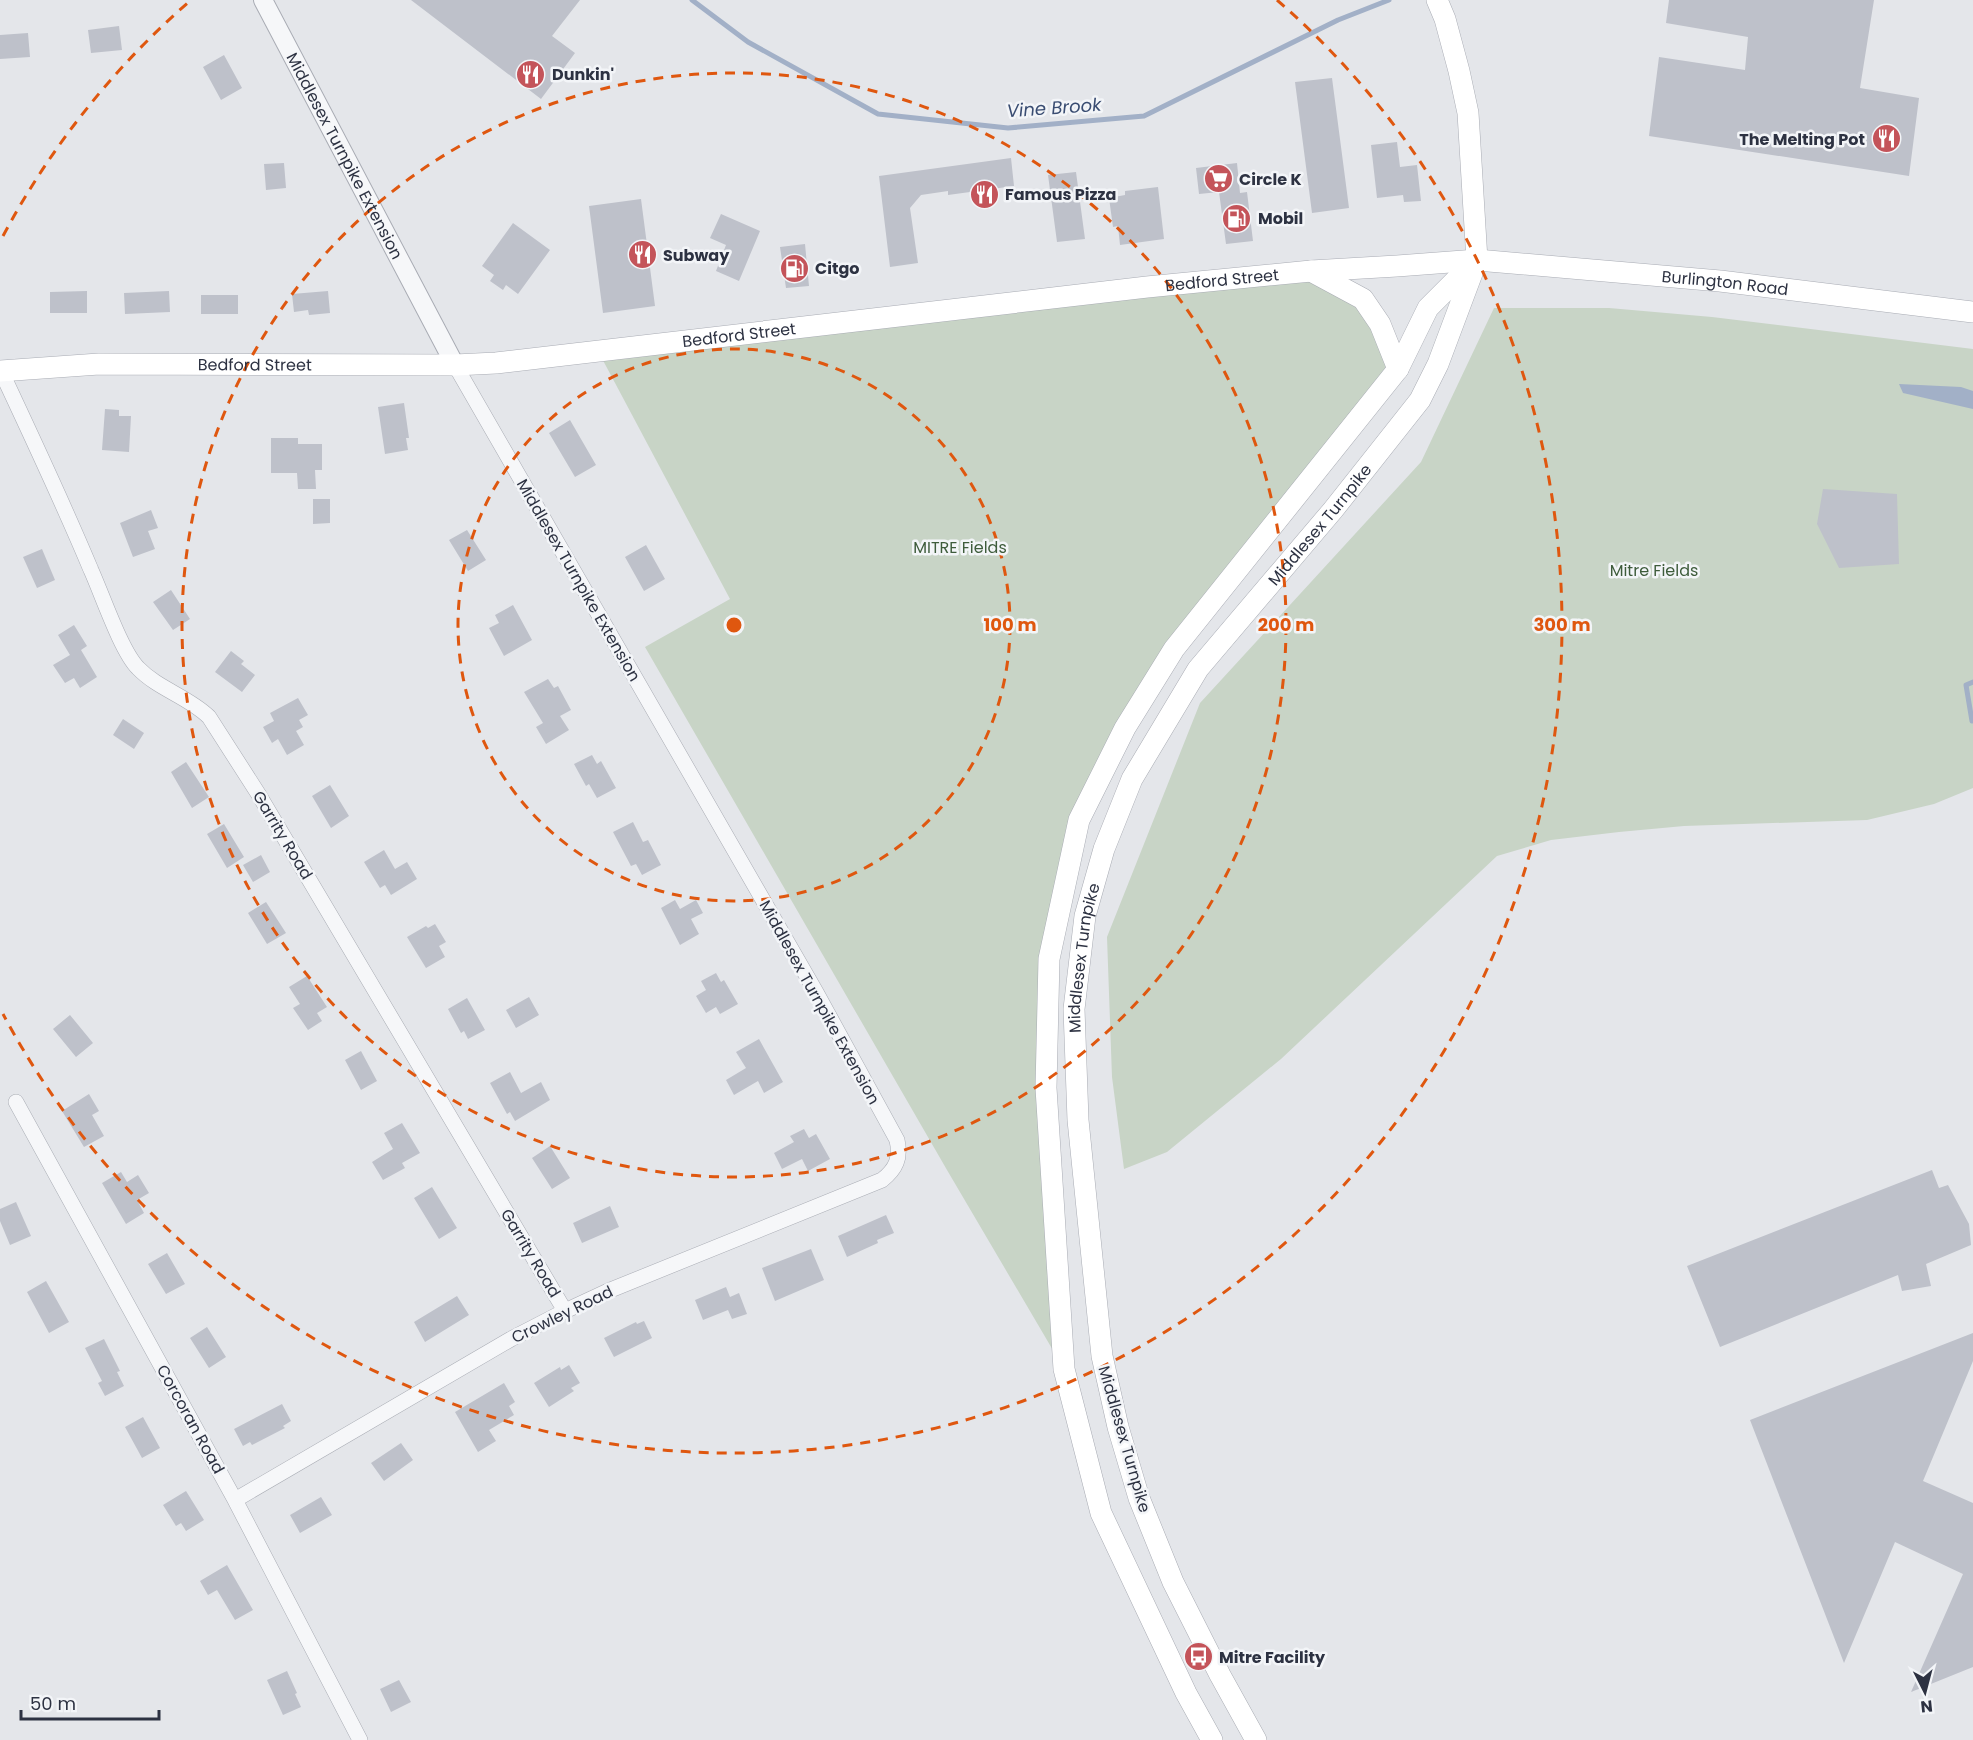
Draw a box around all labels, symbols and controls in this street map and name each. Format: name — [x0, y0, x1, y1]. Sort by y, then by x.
street label: Middlesex Turnpike Extension — [281, 49, 408, 263]
restaurant icon: Dunkin' — [515, 58, 547, 90]
place label: Dunkin' — [552, 63, 614, 86]
water label: Vine Brook — [1006, 92, 1103, 123]
restaurant icon: The Melting Pot — [1870, 123, 1902, 155]
place label: The Melting Pot — [1739, 128, 1865, 151]
supermarket icon: Circle K — [1202, 163, 1234, 195]
place label: Circle K — [1239, 168, 1302, 191]
restaurant icon: Famous Pizza — [968, 178, 1000, 210]
place label: Famous Pizza — [1005, 183, 1116, 206]
fuel station icon: Mobil — [1221, 202, 1253, 234]
place label: Mobil — [1258, 207, 1303, 230]
restaurant icon: Subway — [626, 239, 658, 271]
place label: Subway — [663, 244, 730, 267]
fuel station icon: Citgo — [778, 252, 810, 284]
place label: Citgo — [815, 257, 859, 280]
street label: Bedford Street — [1164, 263, 1280, 297]
street label: Burlington Road — [1661, 265, 1790, 301]
street label: Bedford Street — [681, 317, 797, 353]
street label: Bedford Street — [198, 353, 312, 377]
street label: Middlesex Turnpike — [1263, 459, 1377, 591]
street label: Middlesex Turnpike Extension — [511, 475, 646, 686]
park label: MITRE Fields — [913, 536, 1007, 559]
park label: Mitre Fields — [1610, 559, 1698, 582]
text: 100 m — [983, 612, 1037, 637]
text: 200 m — [1258, 612, 1314, 637]
text: 300 m — [1533, 612, 1591, 637]
centre of rings — [724, 615, 744, 635]
street label: Garrity Road — [247, 787, 318, 884]
street label: Middlesex Turnpike — [1063, 880, 1106, 1033]
street label: Middlesex Turnpike Extension — [754, 896, 885, 1109]
street label: Garrity Road — [495, 1205, 566, 1302]
street label: Crowley Road — [508, 1280, 617, 1349]
street label: Corcoran Road — [151, 1361, 230, 1478]
street label: Middlesex Turnpike — [1093, 1363, 1156, 1515]
bus stop icon: Mitre Facility — [1182, 1641, 1214, 1673]
place label: Mitre Facility — [1219, 1646, 1326, 1669]
north arrow — [1895, 1662, 1955, 1722]
scale bar — [21, 1683, 159, 1721]
text: 50 m — [30, 1691, 76, 1716]
text: N — [1919, 1694, 1934, 1718]

